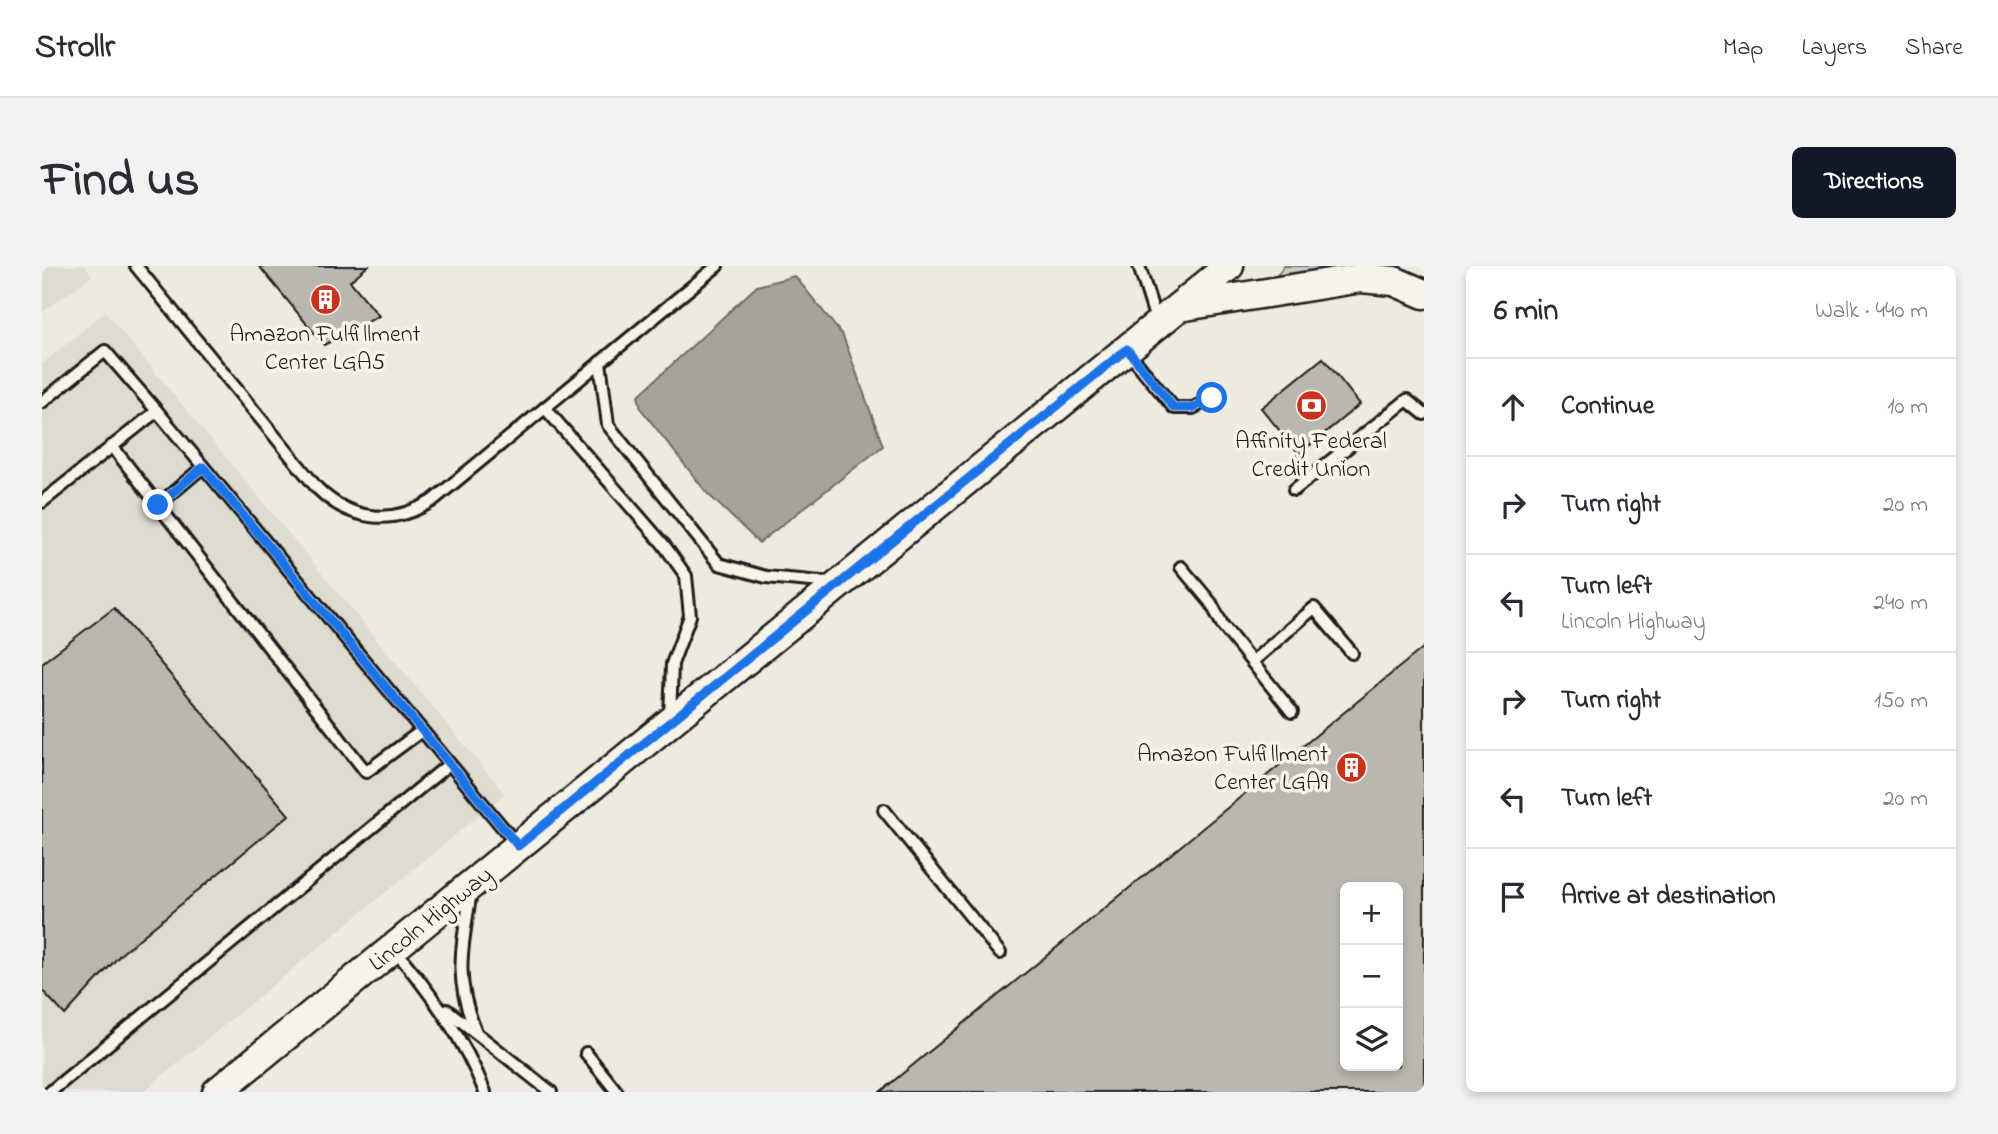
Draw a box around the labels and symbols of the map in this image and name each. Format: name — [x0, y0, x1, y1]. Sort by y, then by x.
building icon: Amazon Fulfillment Center LGA5 — [308, 282, 342, 316]
place label: Amazon Fulfillment Center LGA5 — [229, 318, 421, 381]
route start — [1196, 382, 1227, 413]
bank icon: Affinity Federal Credit Union — [1294, 389, 1328, 423]
place label: Affinity Federal Credit Union — [1235, 425, 1387, 488]
route end — [142, 489, 173, 520]
place label: Amazon Fulfillment Center LGA9 — [1137, 738, 1329, 801]
building icon: Amazon Fulfillment Center LGA9 — [1334, 750, 1368, 784]
street label: Lincoln Highway — [362, 859, 502, 982]

